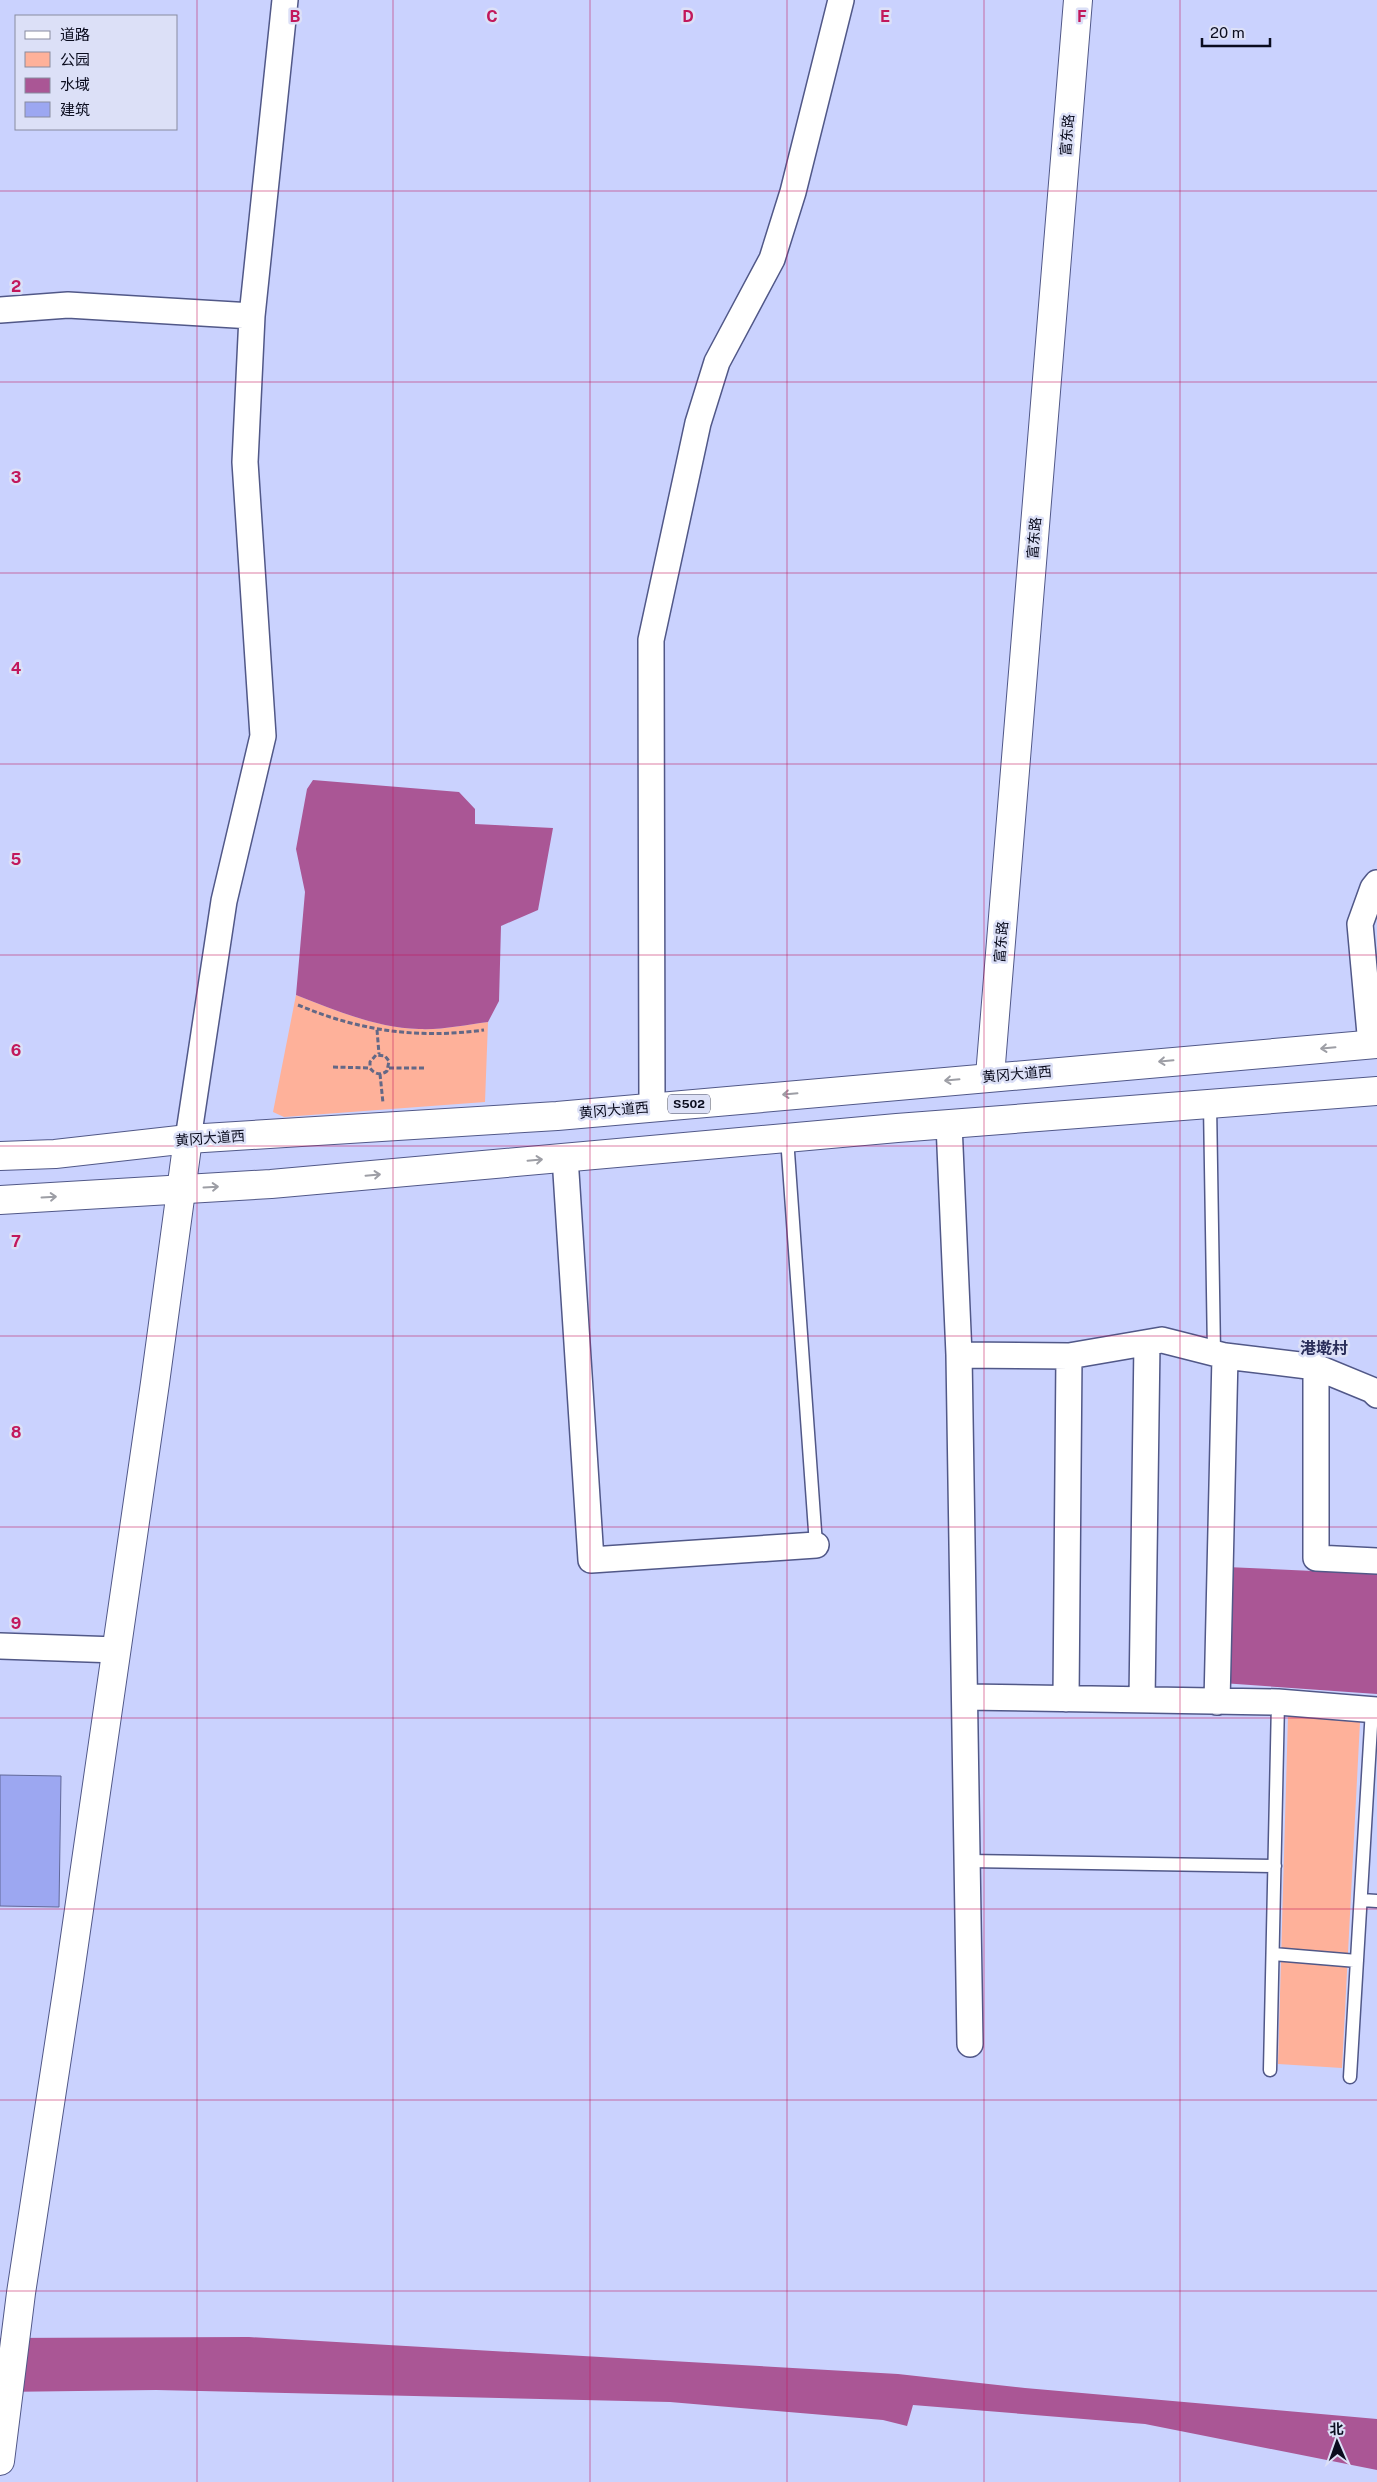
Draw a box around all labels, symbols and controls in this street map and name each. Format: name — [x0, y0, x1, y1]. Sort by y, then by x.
text: B — [290, 7, 301, 26]
text: C — [486, 7, 498, 26]
text: D — [682, 7, 694, 26]
text: E — [880, 7, 890, 26]
text: F — [1077, 7, 1087, 26]
legend — [15, 15, 178, 130]
scale bar — [1202, 15, 1270, 47]
text: 20 m — [1210, 24, 1245, 41]
text: 道路 — [60, 26, 90, 43]
text: 公园 — [60, 51, 90, 68]
text: 水域 — [60, 76, 90, 93]
text: 建筑 — [60, 101, 90, 118]
street label: 富东路 — [1057, 113, 1077, 157]
text: 2 — [11, 277, 21, 296]
text: 3 — [11, 468, 21, 487]
street label: 富东路 — [1024, 516, 1044, 560]
text: 4 — [11, 659, 22, 678]
text: 5 — [11, 850, 22, 869]
street label: 富东路 — [991, 920, 1011, 964]
text: 6 — [11, 1041, 21, 1060]
one-way arrow — [1321, 1044, 1337, 1053]
one-way arrow — [1159, 1057, 1175, 1066]
street label: 黄冈大道西 — [981, 1063, 1053, 1085]
one-way arrow — [945, 1075, 961, 1085]
one-way arrow — [783, 1090, 799, 1099]
road number: S502 — [668, 1094, 710, 1114]
street label: 黄冈大道西 — [578, 1099, 650, 1121]
street label: 黄冈大道西 — [175, 1128, 245, 1148]
one-way arrow — [526, 1155, 542, 1165]
one-way arrow — [365, 1170, 381, 1179]
one-way arrow — [203, 1183, 219, 1192]
one-way arrow — [40, 1193, 56, 1202]
text: 7 — [11, 1232, 21, 1251]
district label: 港墘村 — [1300, 1339, 1348, 1358]
text: 8 — [11, 1423, 22, 1442]
text: 9 — [11, 1614, 21, 1633]
north arrow — [1312, 2417, 1362, 2467]
text: 北 — [1329, 2421, 1344, 2437]

